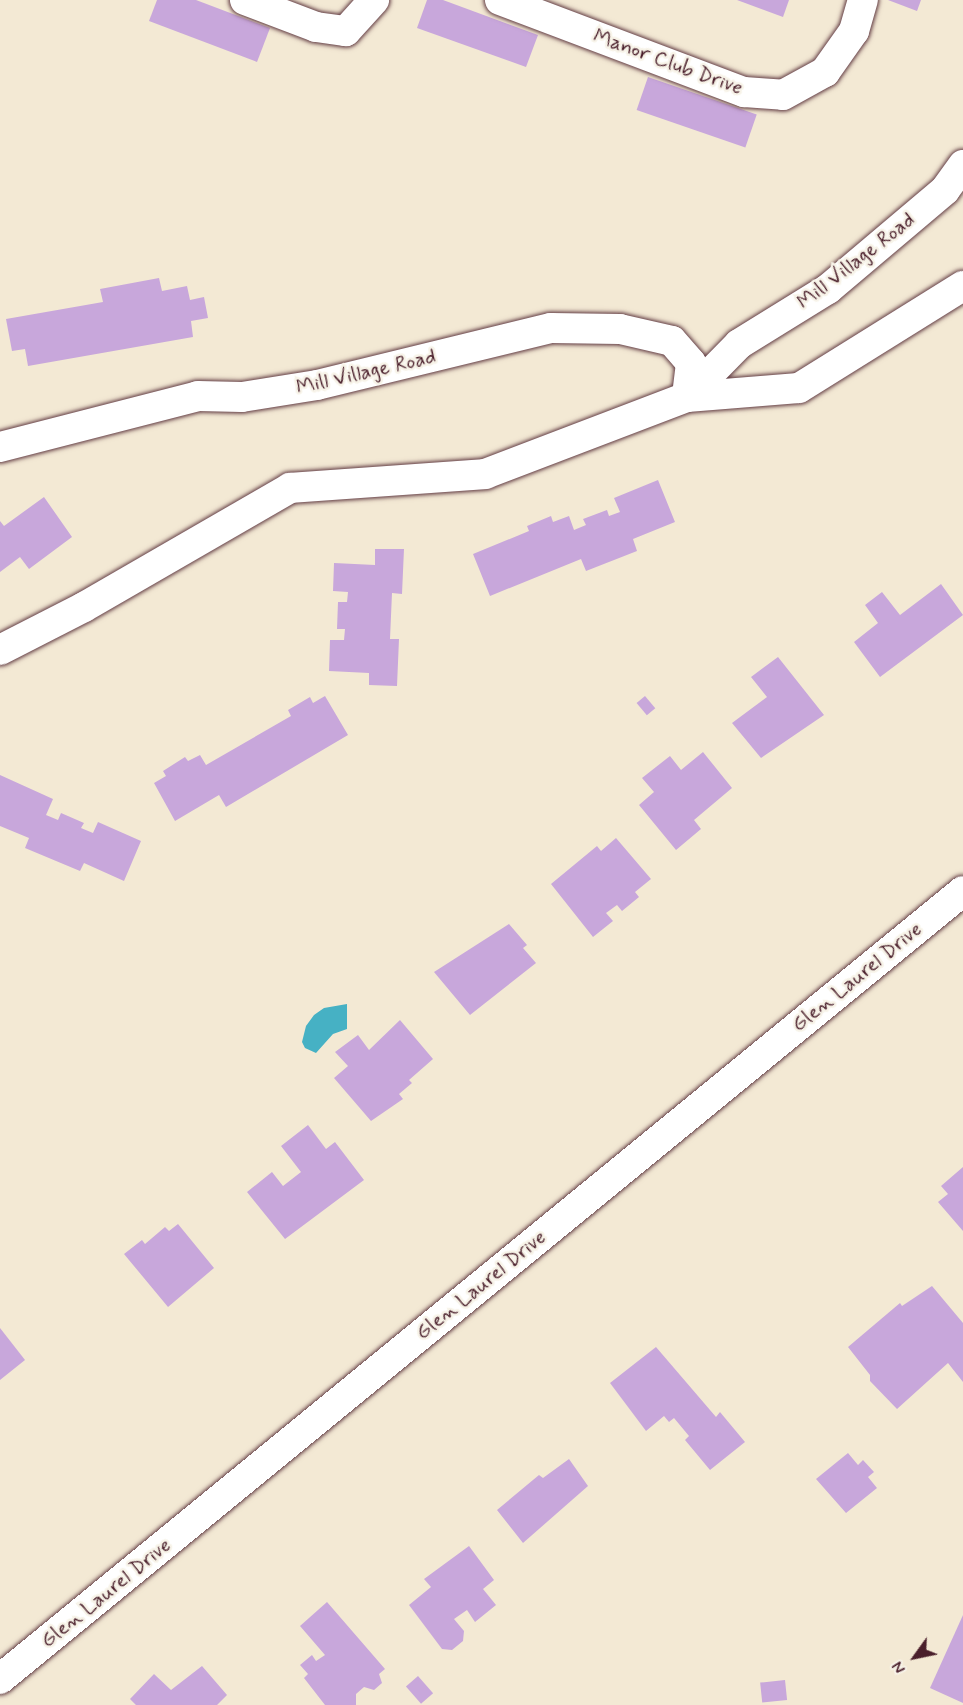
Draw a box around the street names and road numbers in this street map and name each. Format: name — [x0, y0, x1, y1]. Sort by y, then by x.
street label: Manor Club Drive — [590, 23, 746, 101]
street label: Mill Village Road — [792, 207, 920, 315]
street label: Mill Village Road — [294, 344, 438, 400]
street label: Glen Laurel Drive — [788, 918, 926, 1036]
street label: Glen Laurel Drive — [412, 1226, 550, 1344]
street label: Glen Laurel Drive — [37, 1534, 175, 1652]

